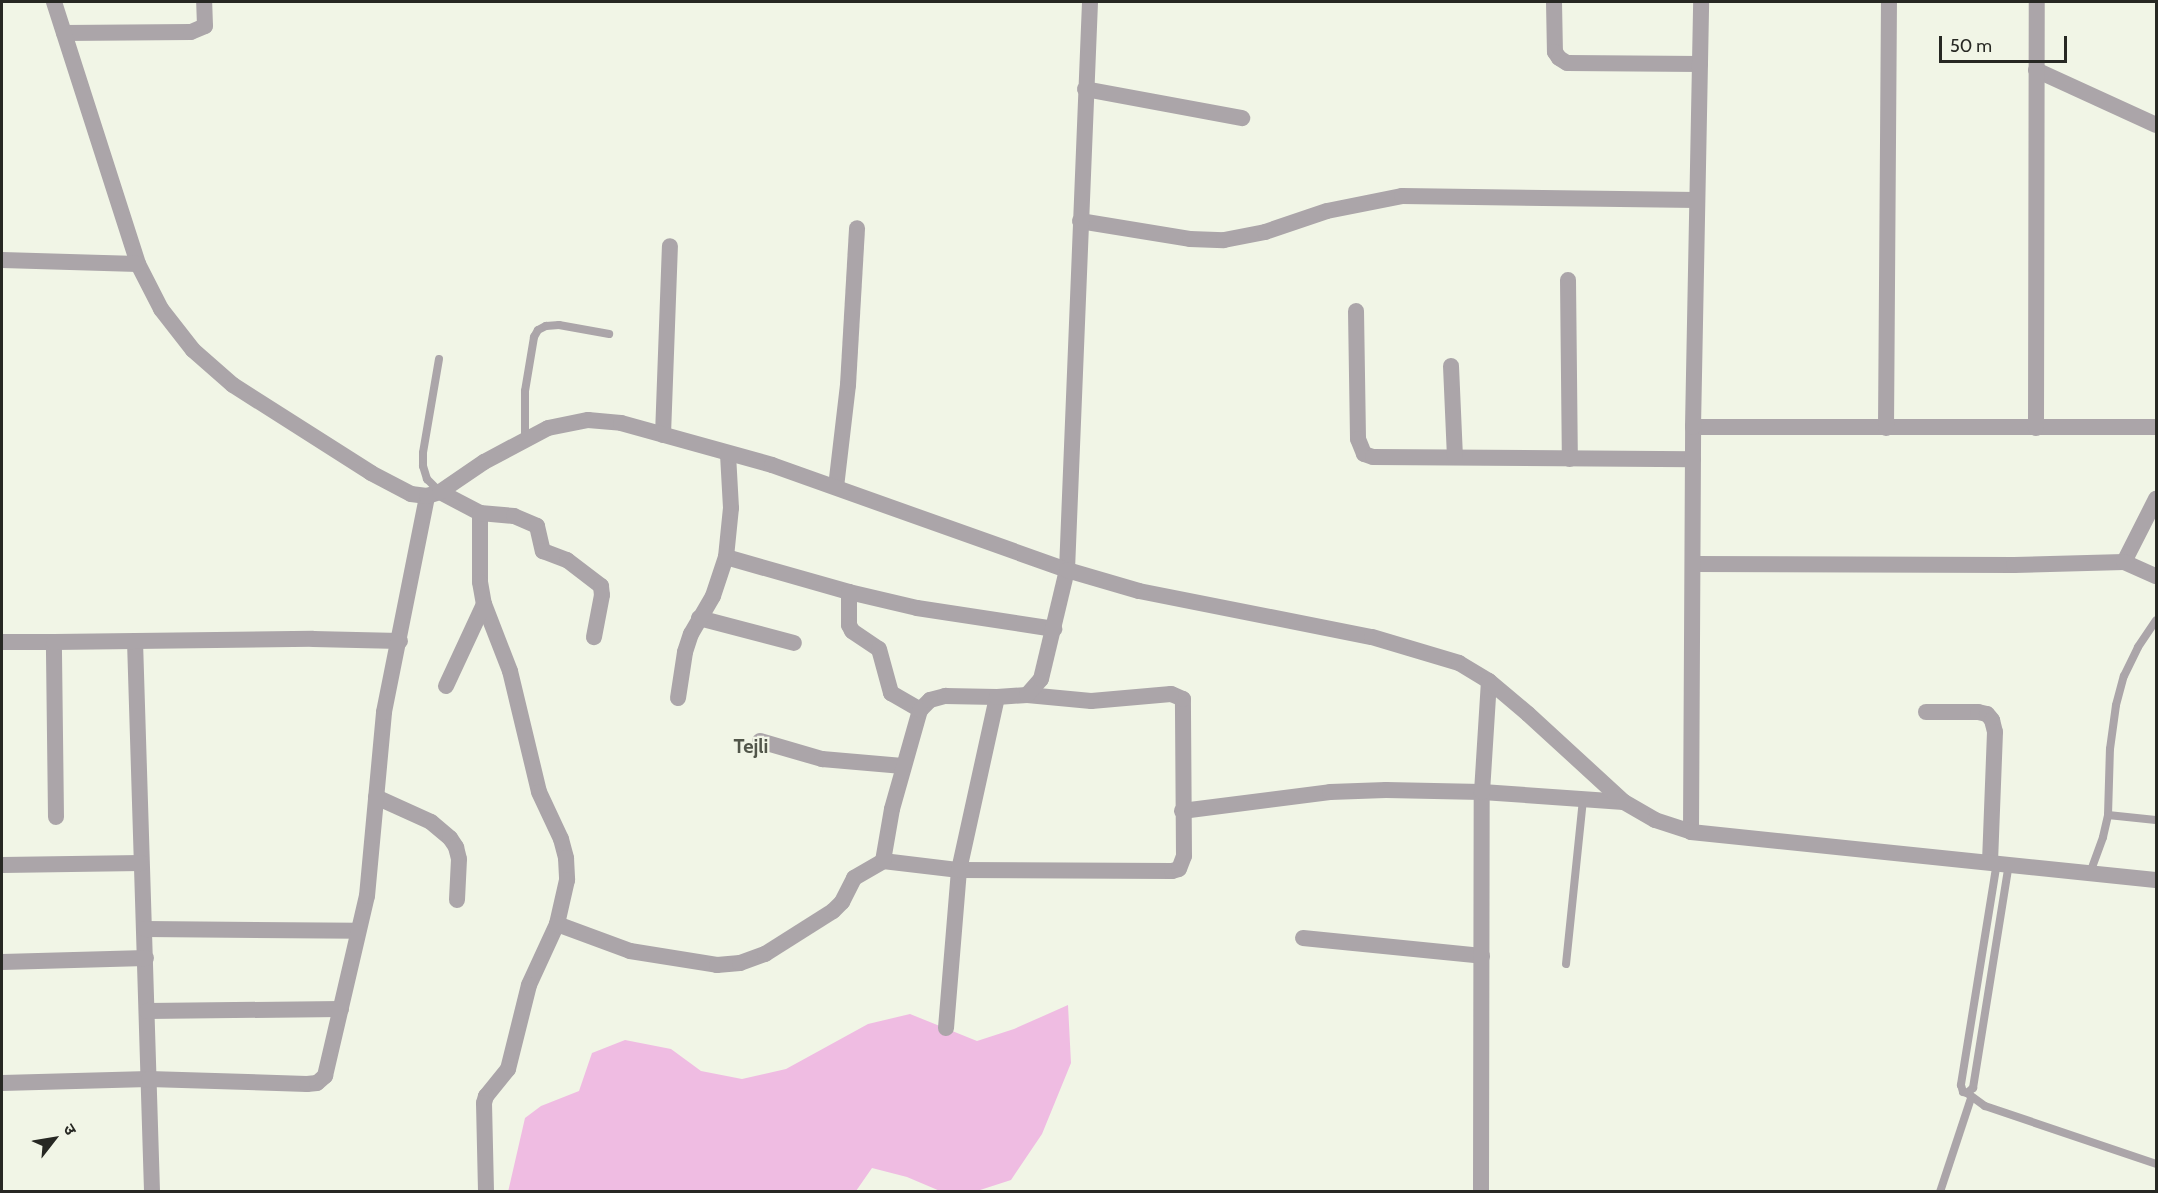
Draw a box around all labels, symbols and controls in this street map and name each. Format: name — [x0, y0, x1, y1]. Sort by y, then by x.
scale bar — [1942, 24, 2070, 62]
text: 50 m — [1950, 35, 1992, 57]
district label: Tejli — [734, 734, 768, 758]
north arrow — [24, 1109, 84, 1169]
text: उ — [59, 1121, 80, 1138]

